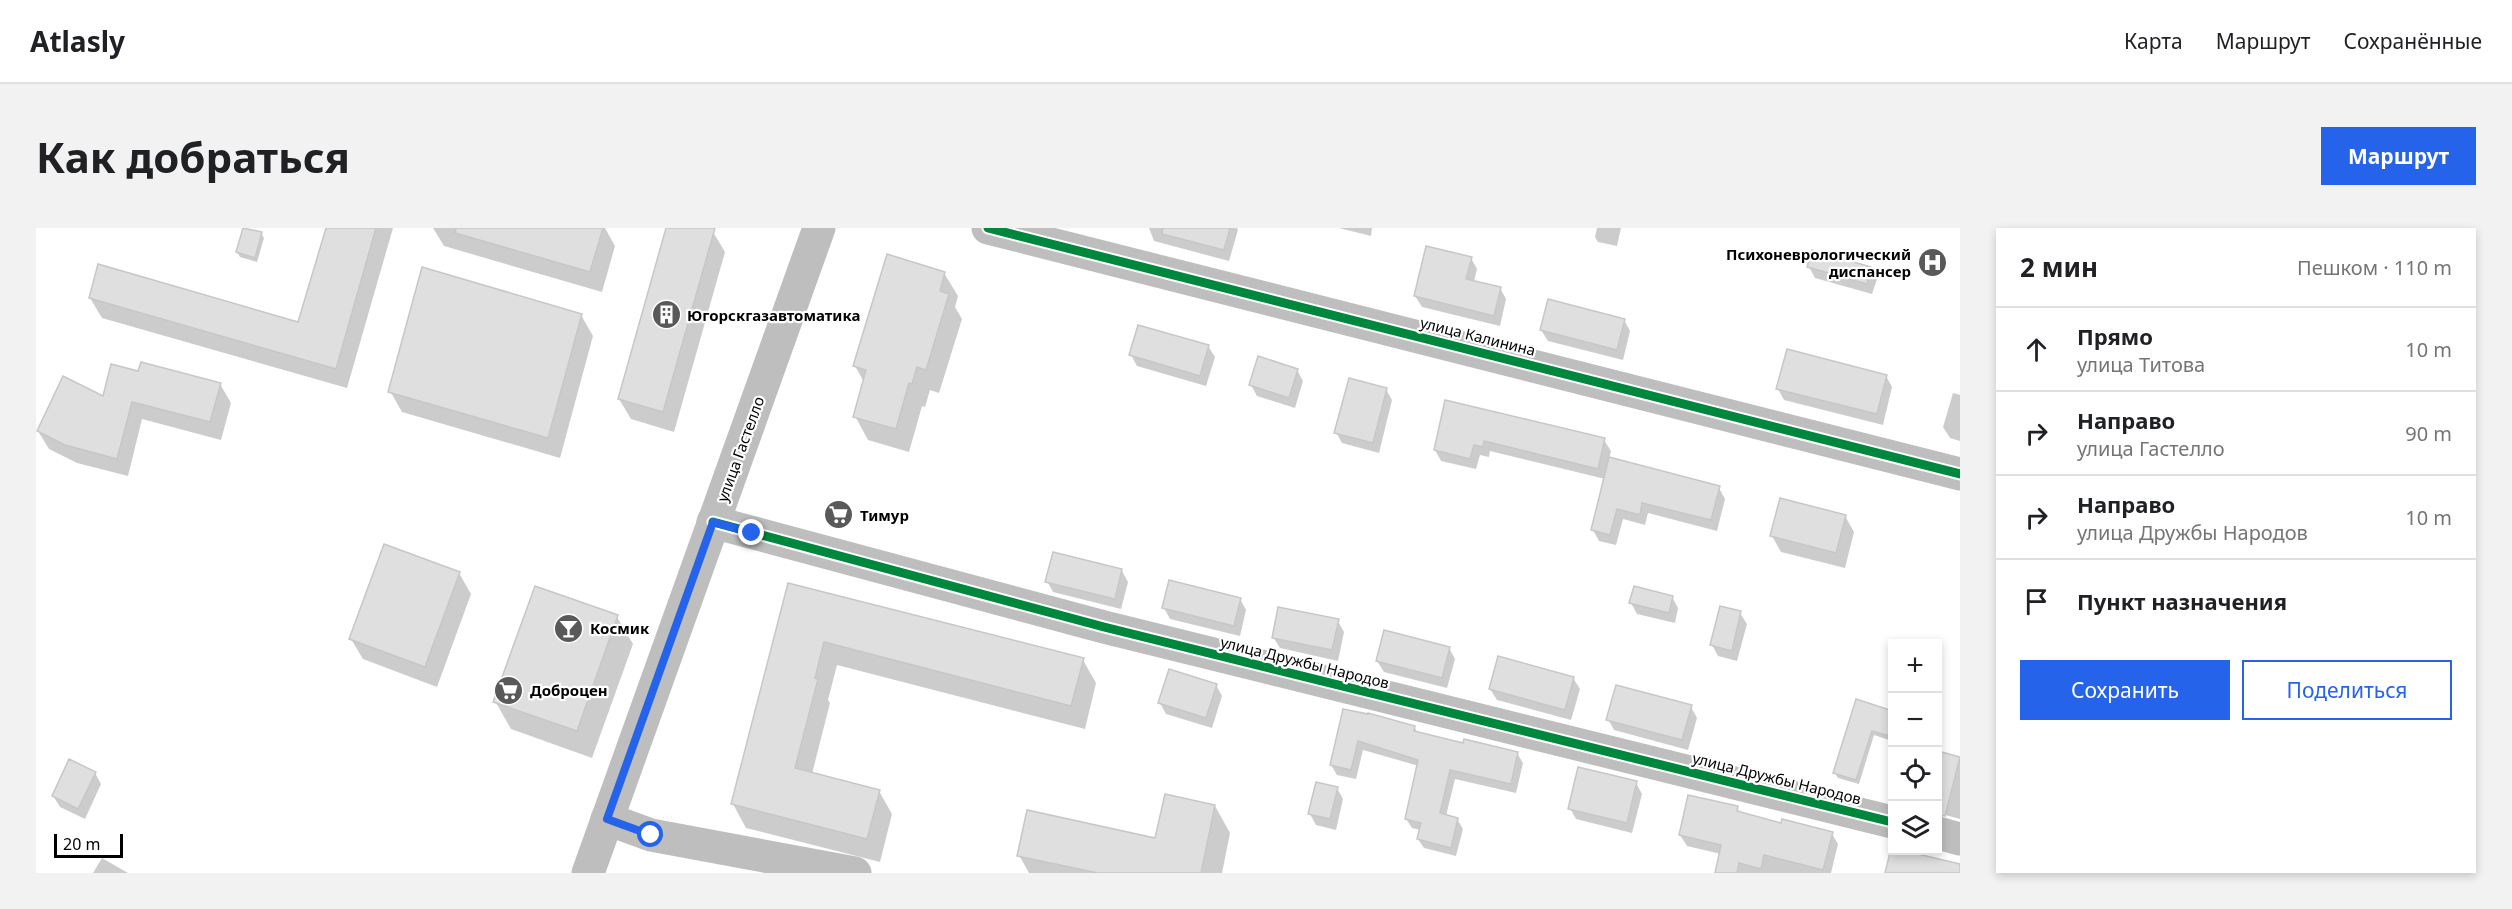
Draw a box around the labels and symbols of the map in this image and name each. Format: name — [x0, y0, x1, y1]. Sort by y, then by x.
place label: Психоневрологический диспансер — [1726, 244, 1911, 281]
hospital icon: Психоневрологический диспансер — [1916, 247, 1948, 279]
building icon: Югорскгазавтоматика — [650, 299, 682, 331]
place label: Югорскгазавтоматика — [687, 305, 860, 325]
street label: улица Калинина — [1418, 312, 1538, 360]
street label: улица Гастелло — [712, 393, 768, 504]
supermarket icon: Тимур — [823, 499, 855, 531]
place label: Тимур — [860, 505, 909, 525]
route end — [738, 519, 764, 545]
bar icon: Космик — [553, 612, 585, 644]
place label: Космик — [590, 618, 650, 638]
street label: улица Дружбы Народов — [1219, 631, 1391, 693]
supermarket icon: Доброцен — [493, 674, 525, 706]
place label: Доброцен — [530, 680, 608, 700]
street label: улица Дружбы Народов — [1691, 747, 1863, 809]
route start — [637, 821, 663, 847]
scale bar — [54, 831, 123, 858]

